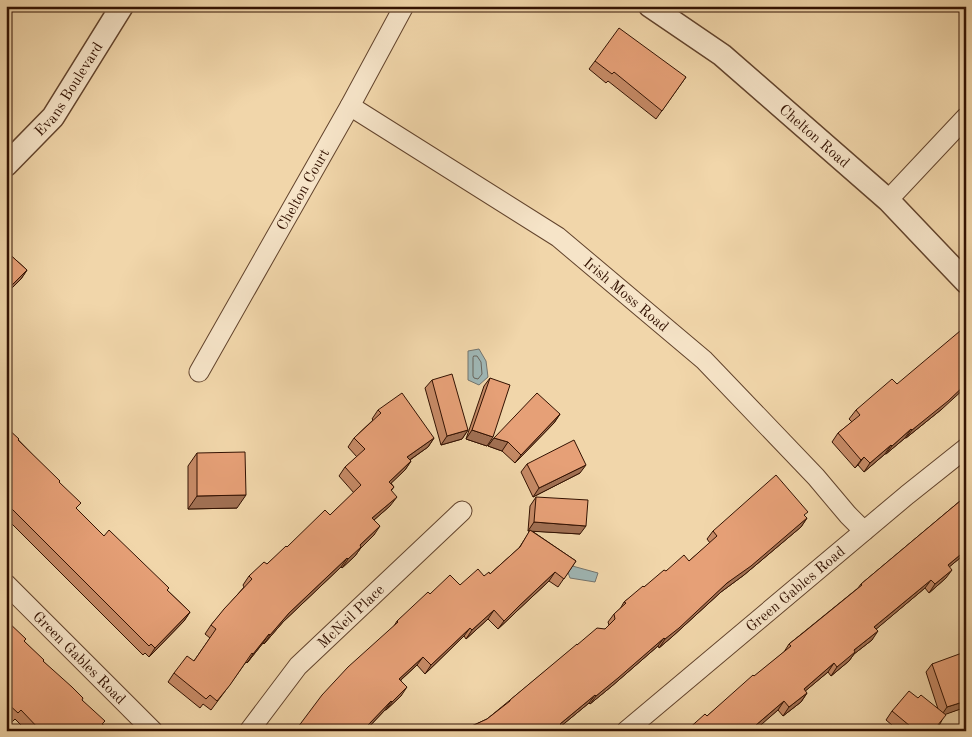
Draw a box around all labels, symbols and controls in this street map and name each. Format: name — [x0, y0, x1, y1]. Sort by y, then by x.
street label: Evans Boulevard — [33, 40, 107, 140]
street label: Chelton Road — [776, 102, 852, 172]
street label: Chelton Court — [275, 147, 333, 233]
street label: Irish Moss Road — [580, 256, 671, 336]
street label: Green Gables Road — [744, 544, 849, 636]
street label: McNeil Place — [316, 582, 388, 652]
street label: Green Gables Road — [29, 609, 128, 708]

